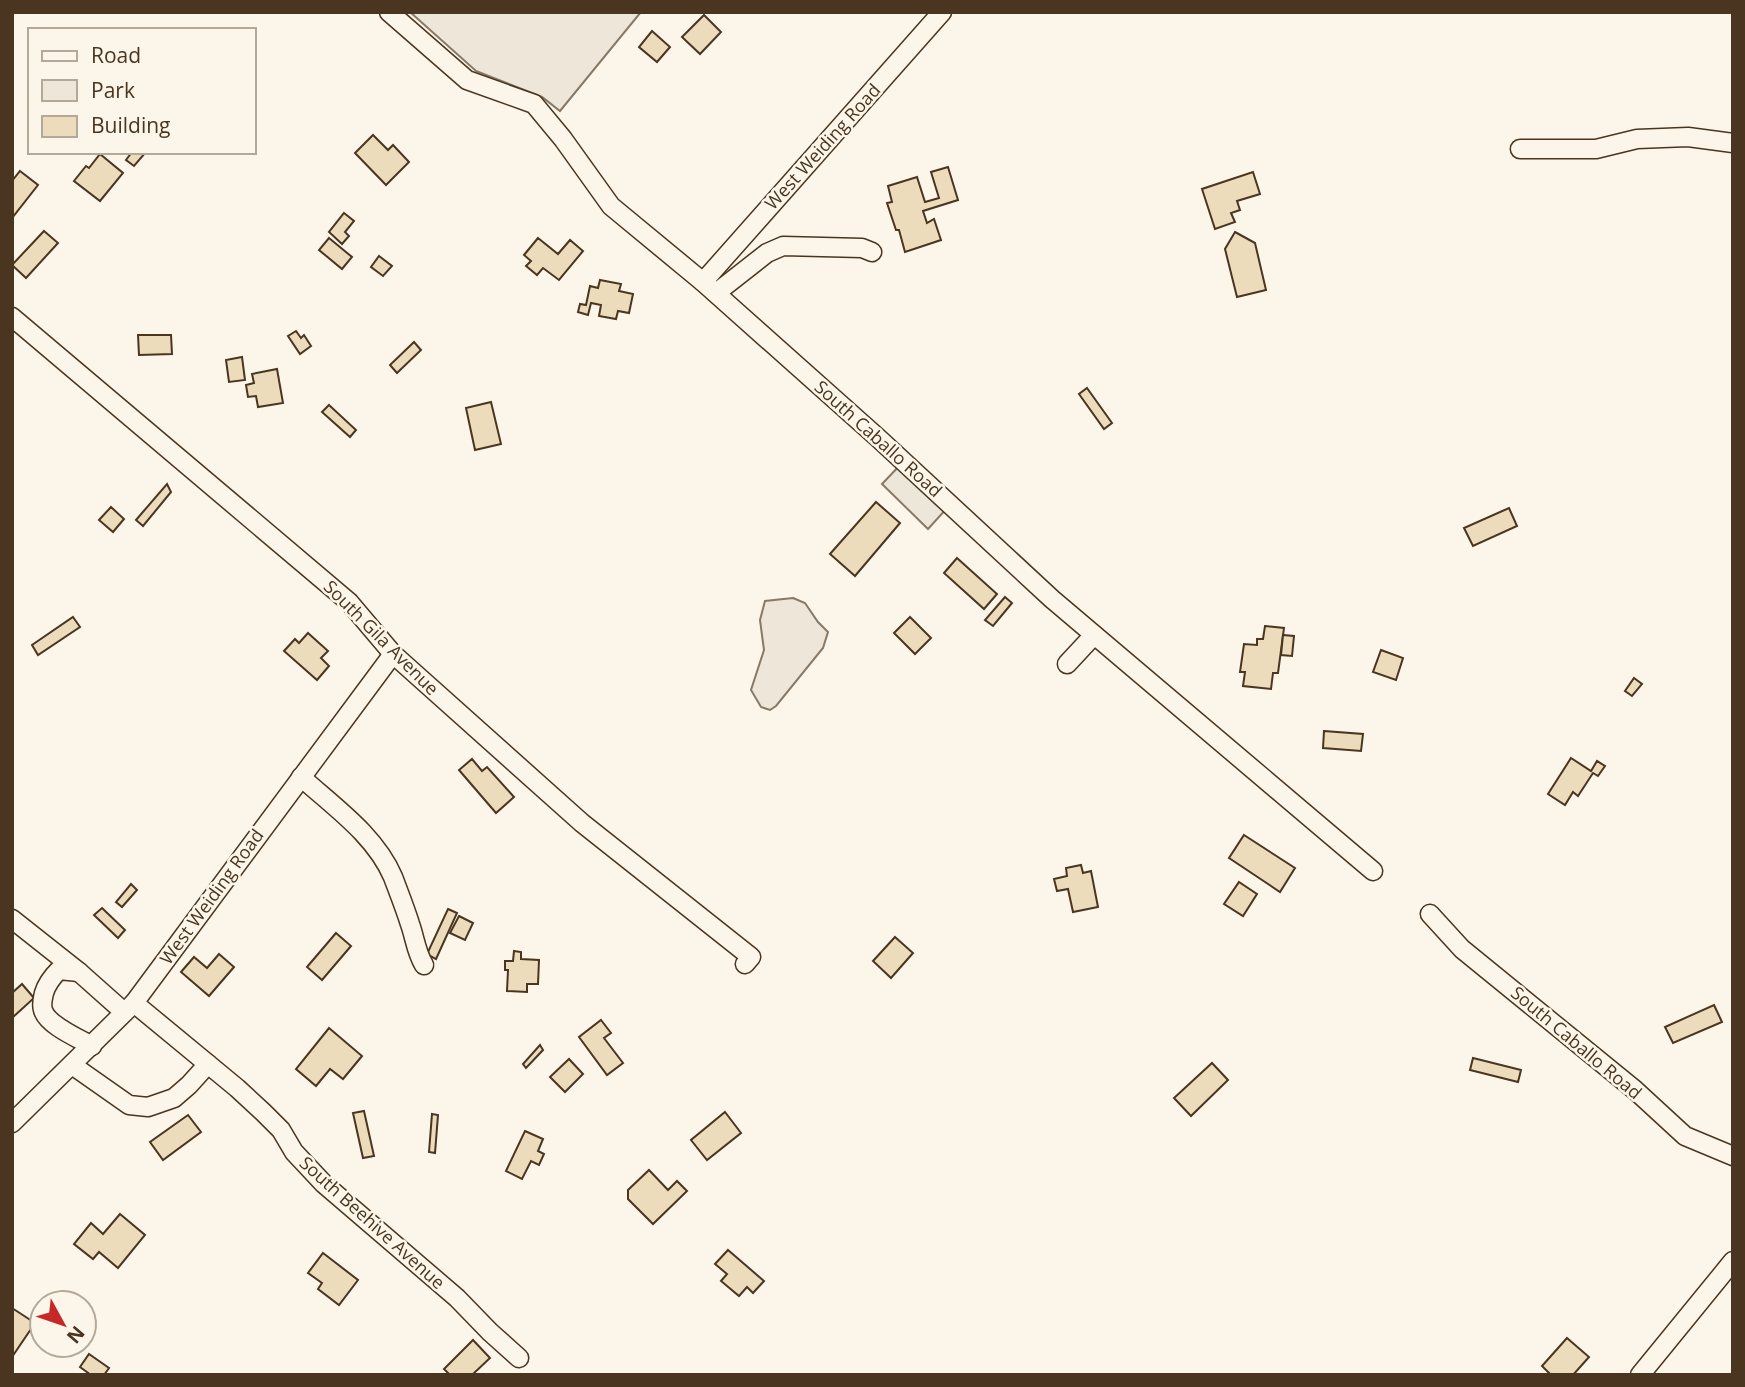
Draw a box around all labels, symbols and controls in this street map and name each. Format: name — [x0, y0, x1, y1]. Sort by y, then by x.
legend — [28, 28, 256, 154]
text: Road — [91, 41, 141, 69]
text: Park — [91, 76, 135, 104]
street label: West Weiding Road — [759, 78, 885, 214]
text: Building — [91, 111, 170, 139]
street label: South Caballo Road — [810, 375, 948, 502]
street label: South Gila Avenue — [319, 575, 444, 700]
street label: West Weiding Road — [154, 824, 268, 969]
street label: South Caballo Road — [1506, 980, 1647, 1104]
street label: South Beehive Avenue — [295, 1151, 450, 1294]
north arrow — [28, 1289, 98, 1359]
text: N — [61, 1321, 91, 1349]

